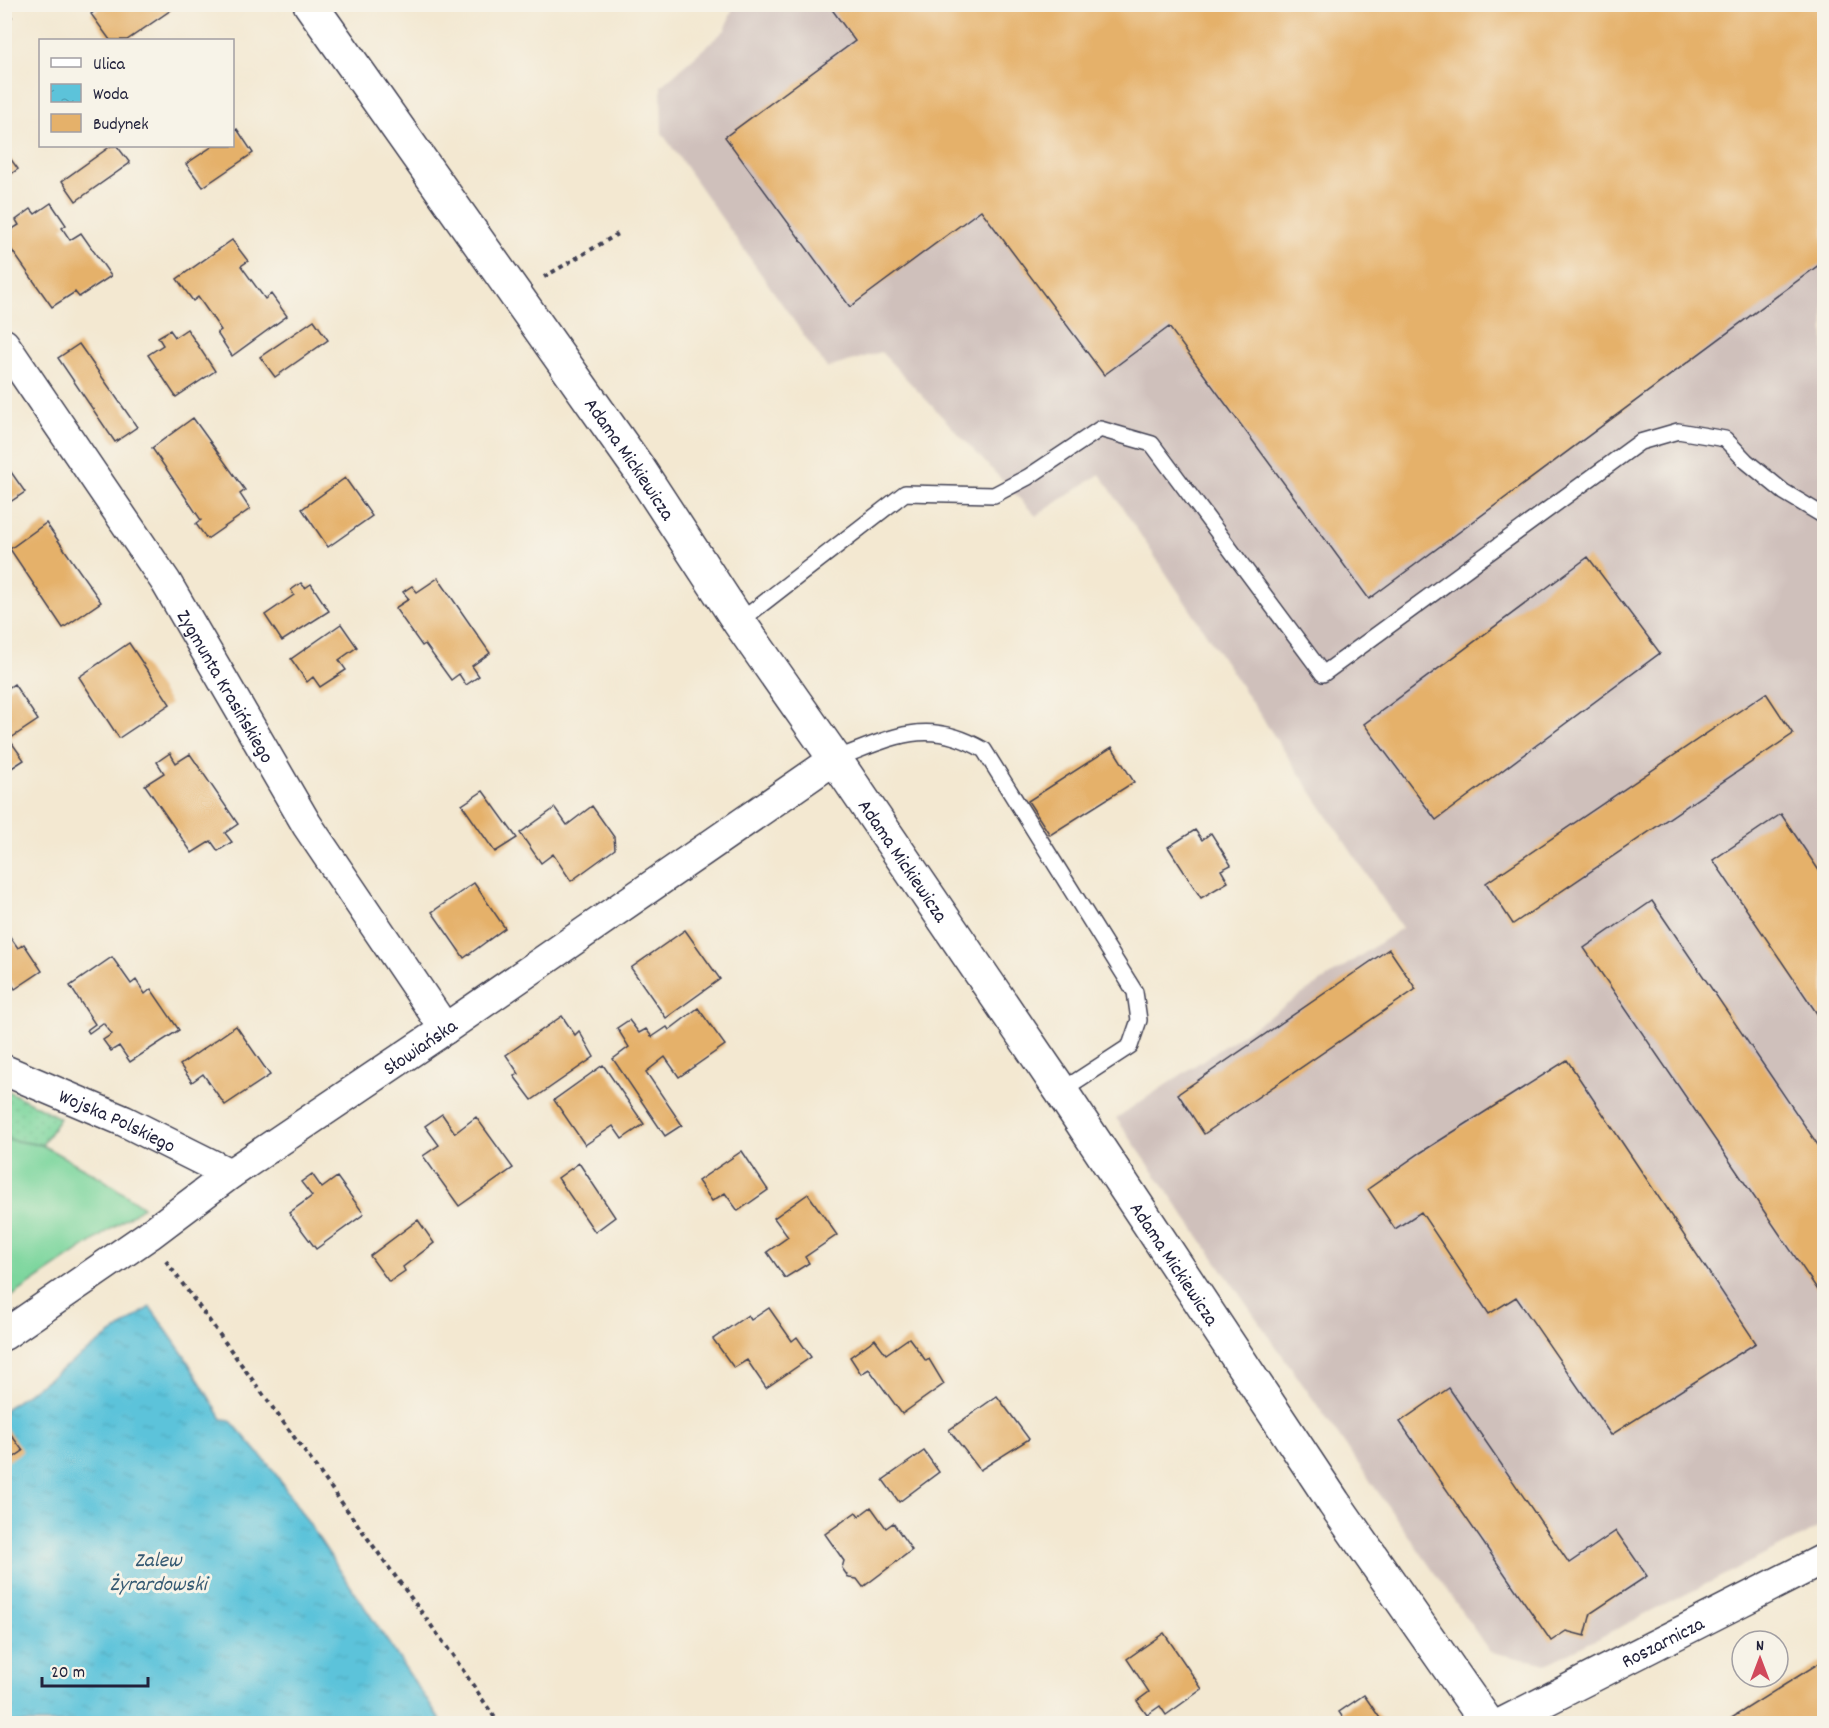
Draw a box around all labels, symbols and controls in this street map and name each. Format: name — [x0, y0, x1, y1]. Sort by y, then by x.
legend — [39, 39, 234, 147]
text: Ulica — [93, 53, 125, 78]
text: Woda — [93, 83, 129, 108]
text: Budynek — [93, 113, 149, 138]
street label: Adama Mickiewicza — [576, 393, 680, 527]
street label: Zygmunta Krasińskiego — [168, 606, 279, 769]
street label: Adama Mickiewicza — [849, 795, 954, 929]
street label: Słowiańska — [378, 1013, 464, 1084]
street label: Wojska Polskiego — [54, 1084, 180, 1162]
street label: Adama Mickiewicza — [1121, 1198, 1224, 1333]
water label: Zalew Żyrardowski — [109, 1547, 210, 1601]
street label: Roszarnicza — [1617, 1611, 1710, 1677]
north arrow — [1730, 1629, 1790, 1689]
text: N — [1756, 1635, 1764, 1658]
scale bar — [42, 1650, 148, 1688]
text: 20 m — [51, 1661, 85, 1686]

